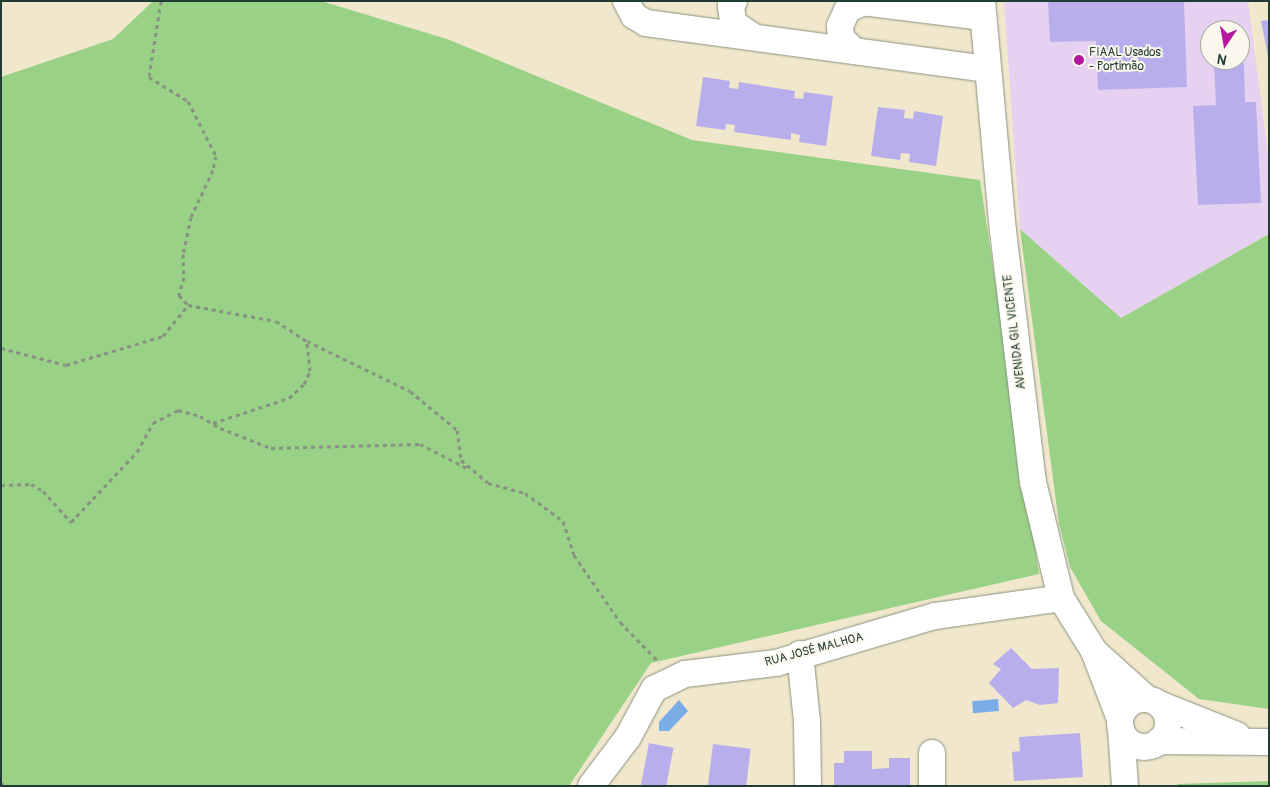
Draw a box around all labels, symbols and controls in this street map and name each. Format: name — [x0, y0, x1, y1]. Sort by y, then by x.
north arrow — [1200, 20, 1250, 70]
place label: FIAAL Usados - Portimão — [1089, 46, 1161, 74]
text: N — [1216, 50, 1228, 68]
marker: FIAAL Usados - Portimão — [1073, 54, 1085, 66]
street label: AVENIDA GIL VICENTE — [1001, 274, 1029, 390]
street label: RUA JOSÉ MALHOA — [763, 630, 865, 670]

